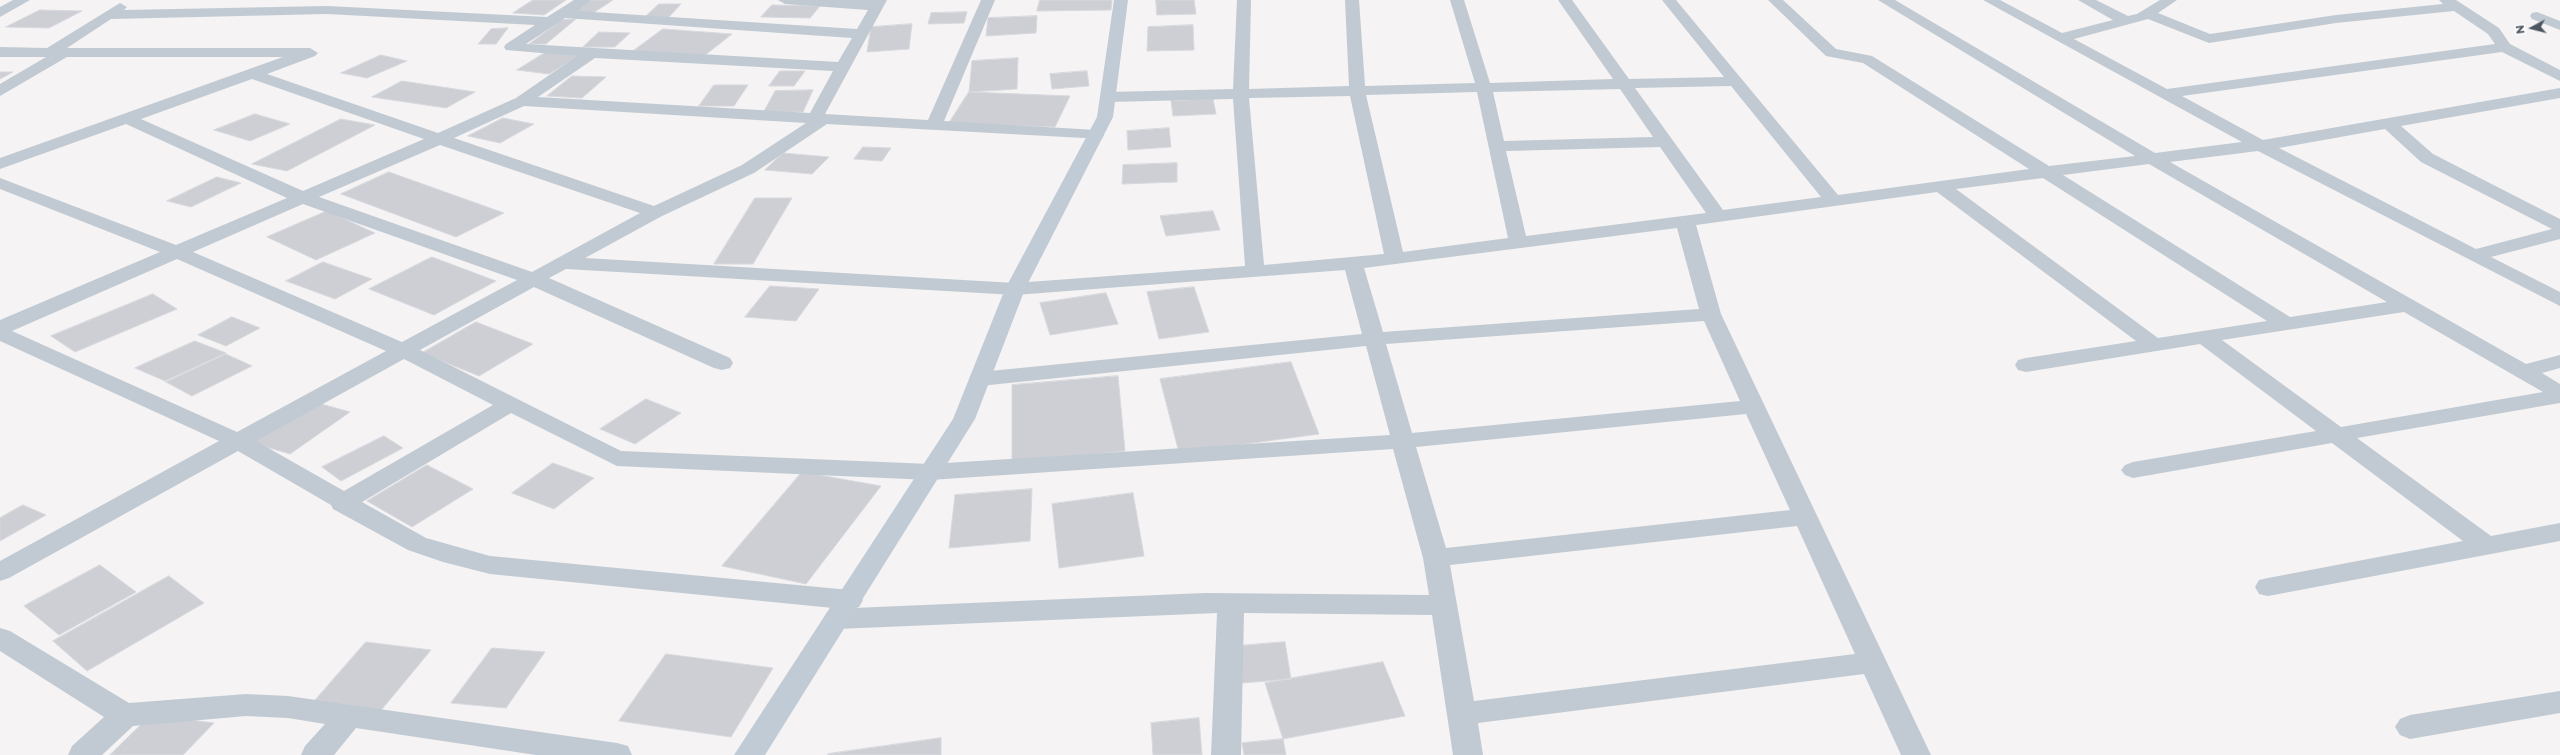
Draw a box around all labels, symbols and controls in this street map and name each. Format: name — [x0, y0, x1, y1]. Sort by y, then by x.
north arrow — [2512, 8, 2552, 48]
text: N — [2513, 24, 2528, 35]

